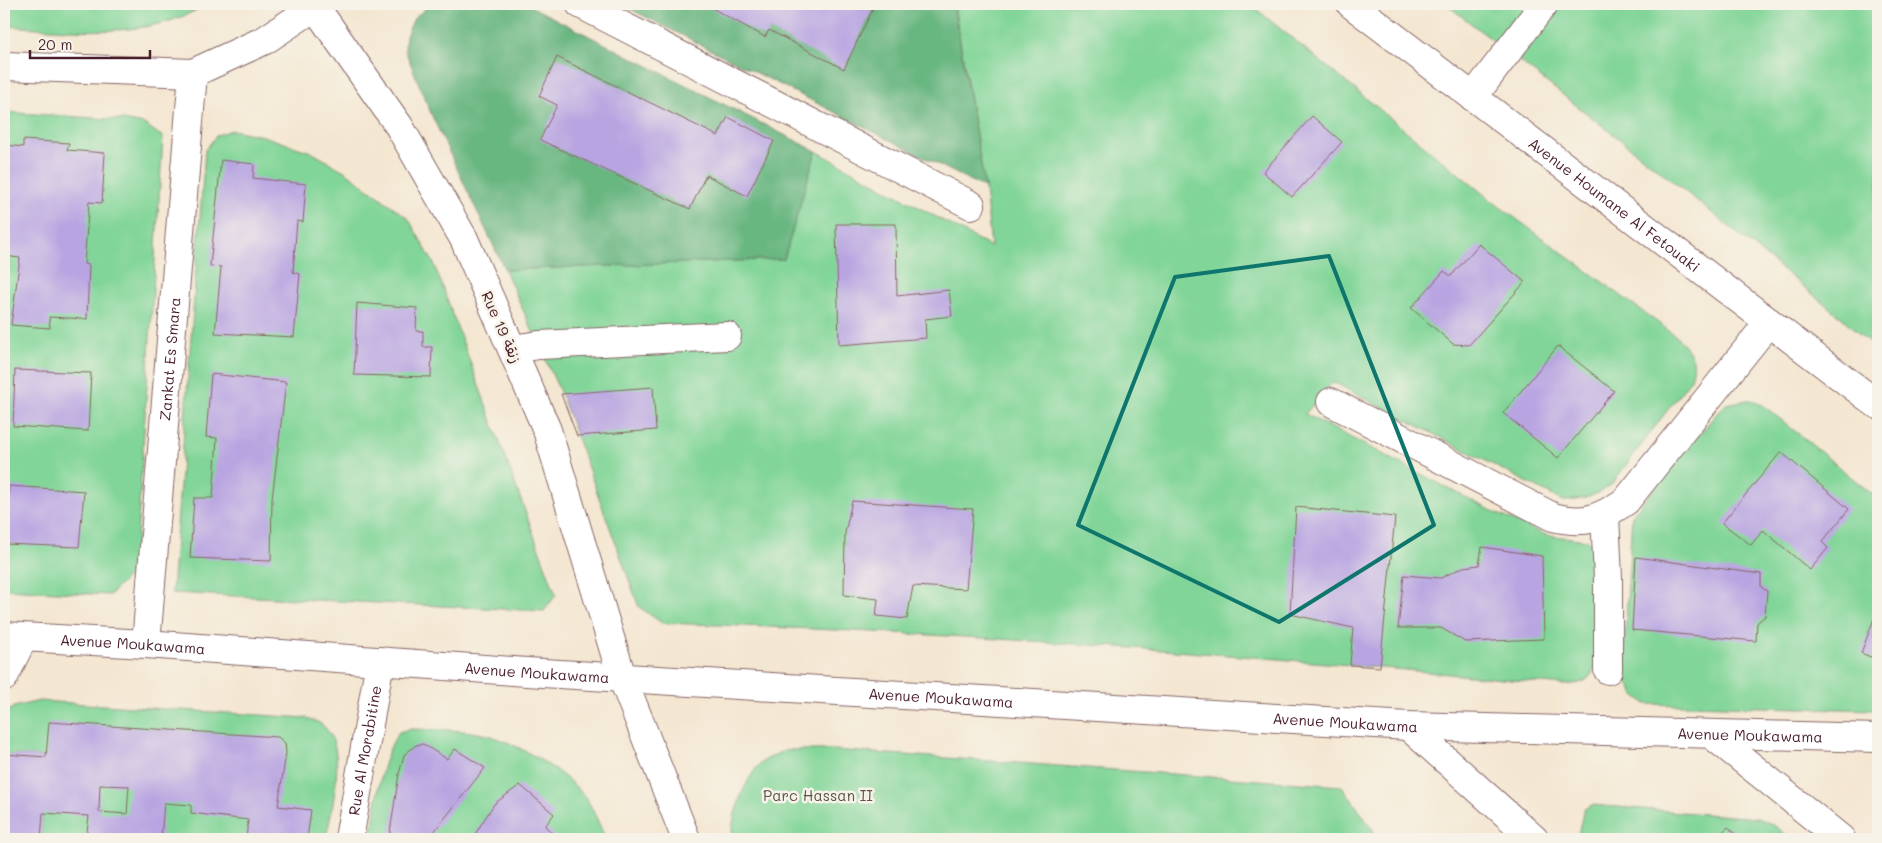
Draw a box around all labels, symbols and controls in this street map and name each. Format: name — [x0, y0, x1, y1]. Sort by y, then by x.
scale bar — [30, 28, 150, 60]
text: 20 m — [38, 34, 72, 54]
street label: Avenue Houmane Al Fetouaki — [1525, 133, 1704, 276]
street label: Rue 19 زنقة — [477, 288, 527, 366]
street label: Zankat Es Smara — [154, 296, 185, 422]
street label: Avenue Moukawama — [60, 629, 206, 658]
street label: Avenue Moukawama — [463, 657, 610, 687]
street label: Avenue Moukawama — [868, 683, 1014, 712]
street label: Rue Al Morabitine — [343, 684, 386, 817]
street label: Avenue Moukawama — [1272, 708, 1418, 736]
street label: Avenue Moukawama — [1677, 723, 1823, 747]
park label: Parc Hassan II — [763, 785, 873, 805]

